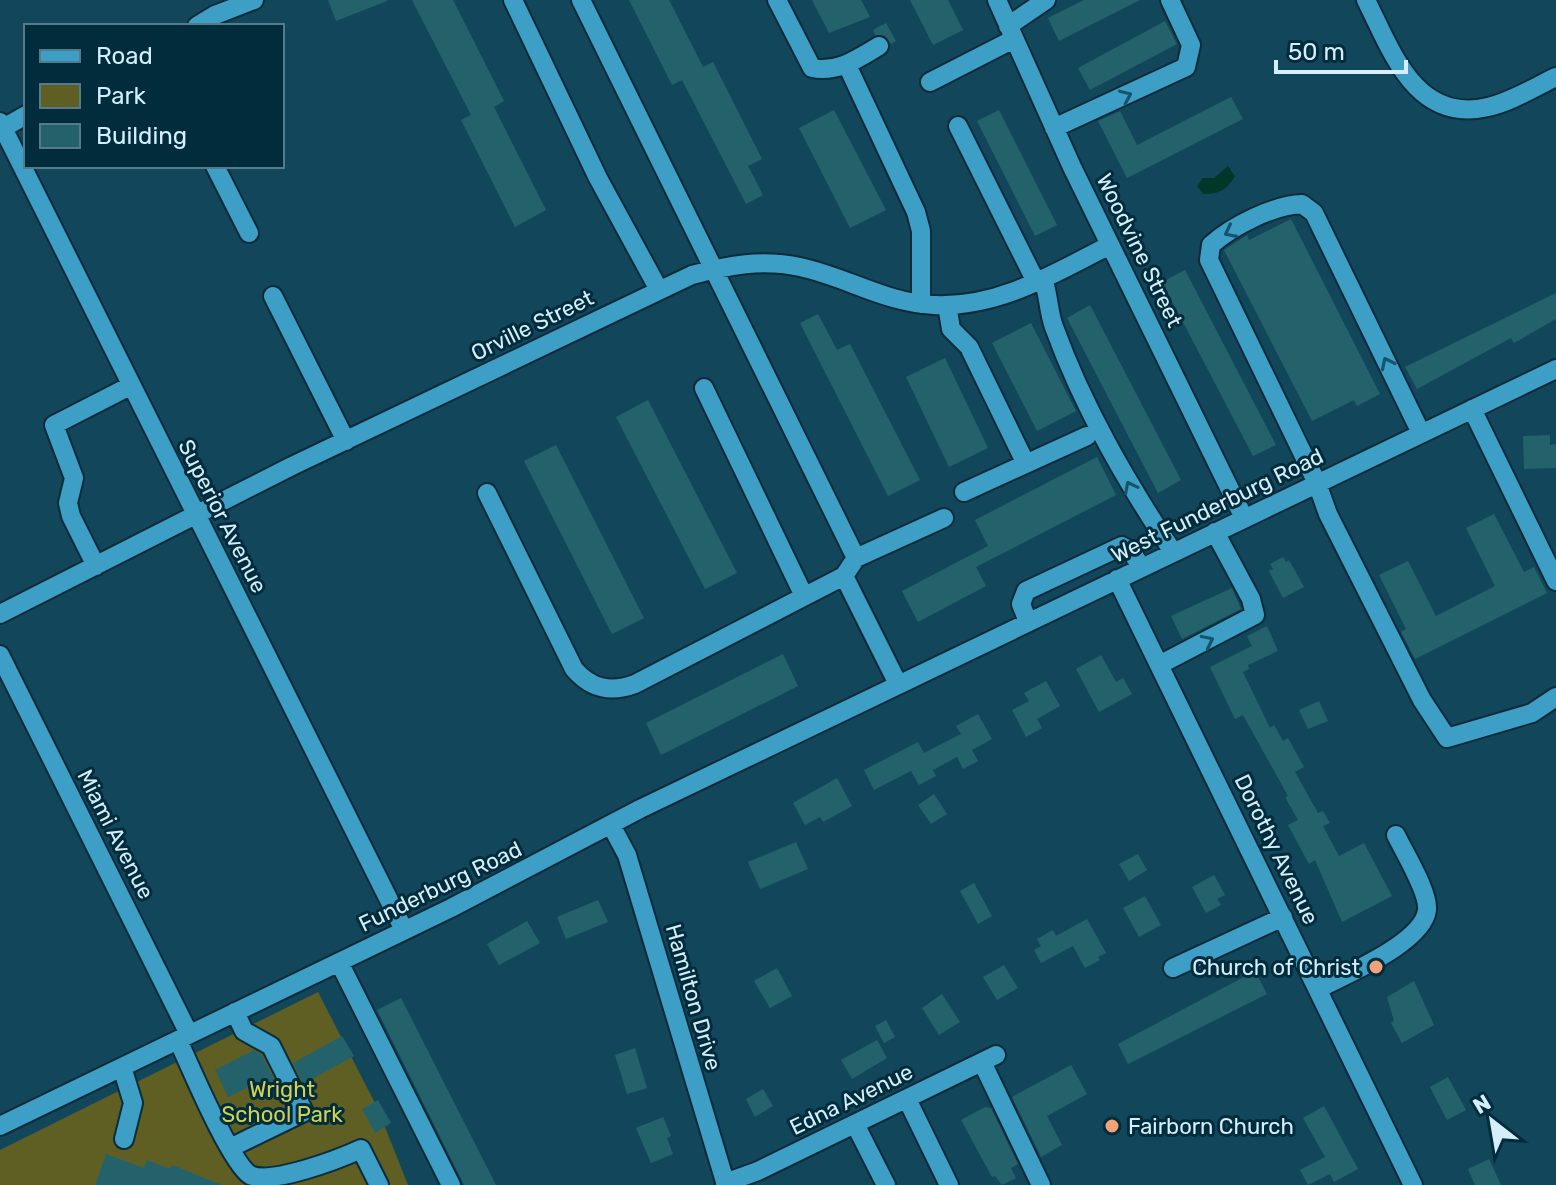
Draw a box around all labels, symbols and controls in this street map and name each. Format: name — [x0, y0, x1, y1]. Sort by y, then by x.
legend — [24, 24, 284, 168]
scale bar — [1276, 24, 1406, 74]
text: 50 m — [1288, 38, 1345, 66]
text: Road — [96, 42, 153, 70]
text: Park — [96, 82, 147, 110]
one-way arrow — [1118, 90, 1132, 106]
text: Building — [96, 122, 187, 150]
street label: Woodvine Street — [1091, 169, 1189, 332]
one-way arrow — [1224, 222, 1239, 237]
street label: Orville Street — [467, 284, 598, 367]
one-way arrow — [1381, 356, 1397, 371]
street label: Superior Avenue — [172, 435, 273, 597]
street label: West Funderburg Road — [1107, 442, 1328, 569]
one-way arrow — [1125, 481, 1140, 495]
one-way arrow — [1199, 636, 1214, 651]
street label: Miami Avenue — [71, 765, 160, 903]
street label: Dorothy Avenue — [1229, 770, 1325, 929]
street label: Funderburg Road — [354, 835, 526, 938]
street label: Hamilton Drive — [660, 921, 727, 1073]
place label: Church of Christ — [1192, 954, 1360, 981]
marker: Church of Christ — [1367, 958, 1385, 976]
street label: Edna Avenue — [785, 1058, 917, 1141]
park label: Wright School Park — [222, 1076, 343, 1128]
north arrow — [1452, 1081, 1532, 1161]
text: N — [1468, 1089, 1496, 1120]
place label: Fairborn Church — [1128, 1113, 1294, 1140]
marker: Fairborn Church — [1103, 1117, 1121, 1135]

